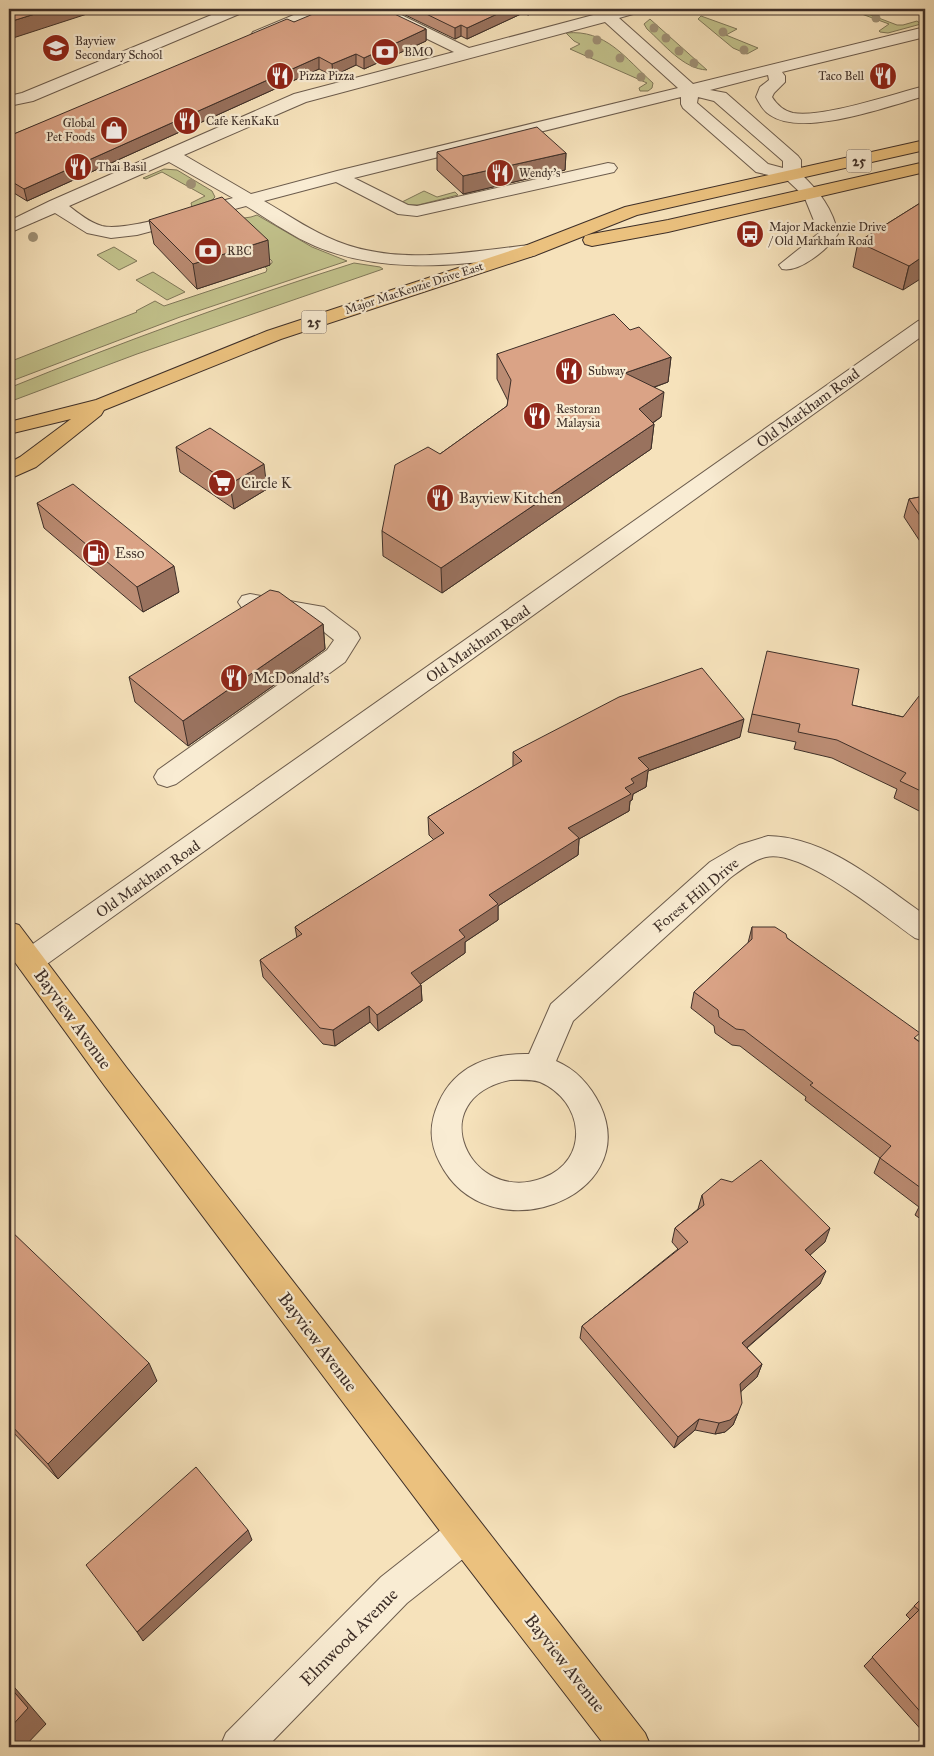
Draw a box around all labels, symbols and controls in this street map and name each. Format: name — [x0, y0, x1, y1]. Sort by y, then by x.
school or university icon: Bayview Secondary School — [41, 33, 71, 63]
place label: Bayview Secondary School — [75, 34, 163, 62]
bank icon: BMO — [370, 37, 400, 67]
place label: BMO — [404, 45, 433, 59]
restaurant icon: Pizza Pizza — [265, 61, 295, 91]
restaurant icon: Taco Bell — [868, 61, 898, 91]
place label: Pizza Pizza — [299, 69, 355, 83]
place label: Taco Bell — [818, 69, 865, 83]
restaurant icon: Cafe KenKaKu — [172, 106, 202, 136]
place label: Cafe KenKaKu — [206, 114, 280, 128]
shop icon: Global Pet Foods — [99, 115, 129, 145]
place label: Global Pet Foods — [46, 116, 96, 144]
road number: 25 — [846, 150, 872, 172]
restaurant icon: Thai Basil — [63, 152, 93, 182]
restaurant icon: Wendy's — [485, 158, 515, 188]
place label: Thai Basil — [97, 160, 148, 174]
place label: Wendy's — [519, 166, 560, 180]
bus stop icon: Major Mackenzie Drive / Old Markham Road — [735, 219, 765, 249]
place label: Major Mackenzie Drive / Old Markham Road — [768, 220, 886, 248]
bank icon: RBC — [193, 236, 223, 266]
place label: RBC — [227, 244, 252, 258]
street label: Major MacKenzie Drive East — [343, 259, 486, 317]
road number: 25 — [302, 311, 326, 334]
restaurant icon: Subway — [554, 356, 584, 386]
place label: Subway — [588, 364, 626, 378]
street label: Old Markham Road — [753, 364, 863, 451]
restaurant icon: Restoran Malaysia — [522, 401, 552, 431]
place label: Restoran Malaysia — [556, 402, 601, 430]
supermarket icon: Circle K — [207, 468, 237, 498]
place label: Circle K — [241, 474, 292, 492]
restaurant icon: Bayview Kitchen — [425, 483, 455, 513]
place label: Bayview Kitchen — [459, 489, 562, 507]
fuel station icon: Esso — [81, 538, 111, 568]
place label: Esso — [115, 544, 145, 562]
street label: Old Markham Road — [422, 601, 534, 687]
restaurant icon: McDonald's — [219, 663, 249, 693]
place label: McDonald's — [253, 669, 329, 687]
street label: Old Markham Road — [92, 836, 204, 922]
street label: Forest Hill Drive — [650, 854, 742, 936]
street label: Bayview Avenue — [29, 965, 117, 1073]
street label: Bayview Avenue — [274, 1288, 362, 1396]
street label: Elmwood Avenue — [295, 1583, 403, 1691]
street label: Bayview Avenue — [520, 1610, 610, 1716]

